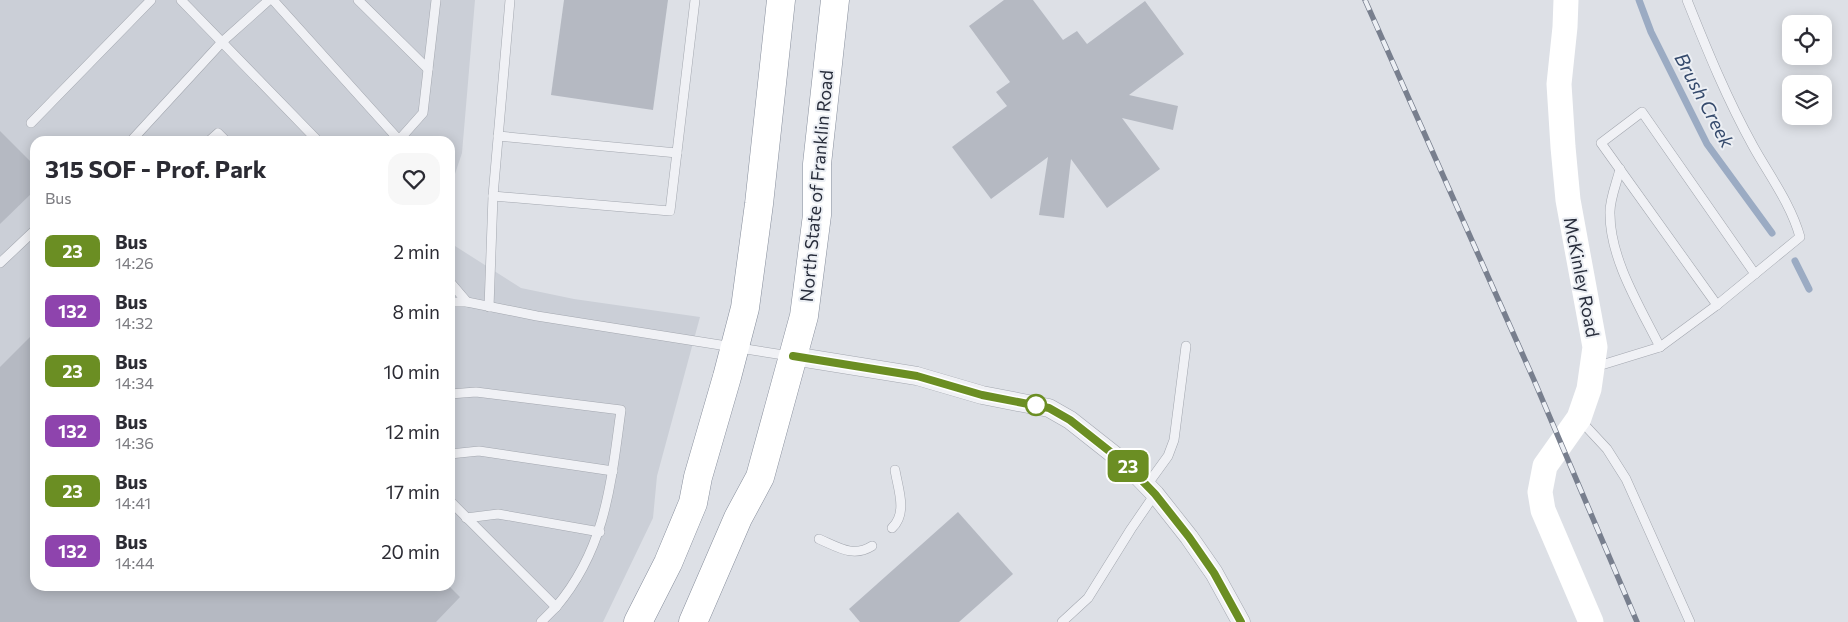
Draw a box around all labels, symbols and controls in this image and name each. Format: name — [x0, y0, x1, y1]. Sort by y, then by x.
map controls — [1782, 15, 1832, 125]
button: locate — [1782, 15, 1832, 65]
water label: Brush Creek — [1670, 49, 1740, 152]
street label: North State of Franklin Road — [795, 69, 837, 303]
button: layers — [1782, 75, 1832, 125]
button: heart — [388, 153, 440, 205]
text: 315 SOF - Prof. Park — [45, 154, 266, 183]
text: Bus — [45, 188, 72, 207]
street label: McKinley Road — [1560, 215, 1604, 339]
text: Bus — [115, 230, 147, 253]
text: 23 — [62, 240, 83, 262]
text: 2 min — [393, 240, 440, 263]
text: 14:26 — [115, 253, 154, 272]
text: Bus — [115, 290, 147, 313]
text: 132 — [58, 300, 87, 322]
text: 8 min — [392, 300, 440, 323]
text: 14:32 — [115, 313, 153, 332]
text: Bus — [115, 350, 147, 373]
text: 23 — [62, 360, 83, 382]
text: 10 min — [383, 360, 440, 383]
text: 14:34 — [115, 373, 154, 392]
unlabelled marker — [1025, 394, 1047, 416]
text: Bus — [115, 410, 147, 433]
text: 132 — [58, 420, 87, 442]
text: 12 min — [385, 420, 440, 443]
text: 14:36 — [115, 433, 154, 452]
line badge: 23 — [1106, 450, 1150, 482]
text: 23 — [1118, 455, 1138, 477]
text: Bus — [115, 470, 147, 493]
text: 23 — [62, 480, 83, 502]
text: 17 min — [386, 480, 440, 503]
text: 14:41 — [115, 493, 151, 512]
text: Bus — [115, 530, 147, 553]
text: 132 — [58, 540, 87, 562]
text: 20 min — [381, 540, 440, 563]
text: 14:44 — [115, 553, 154, 572]

